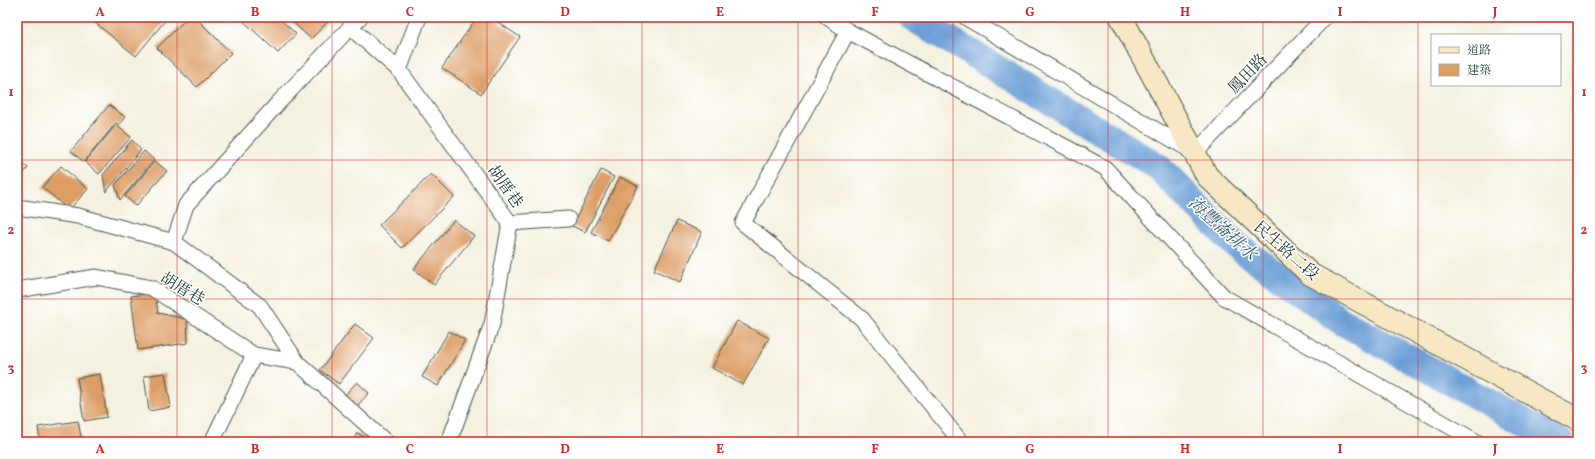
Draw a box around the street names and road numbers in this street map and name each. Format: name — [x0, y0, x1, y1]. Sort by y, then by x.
street label: 鳳田路 — [1224, 49, 1273, 99]
street label: 胡厝巷 — [481, 161, 527, 213]
street label: 民生路二段 — [1248, 217, 1323, 286]
street label: 胡厝巷 — [156, 268, 208, 312]

